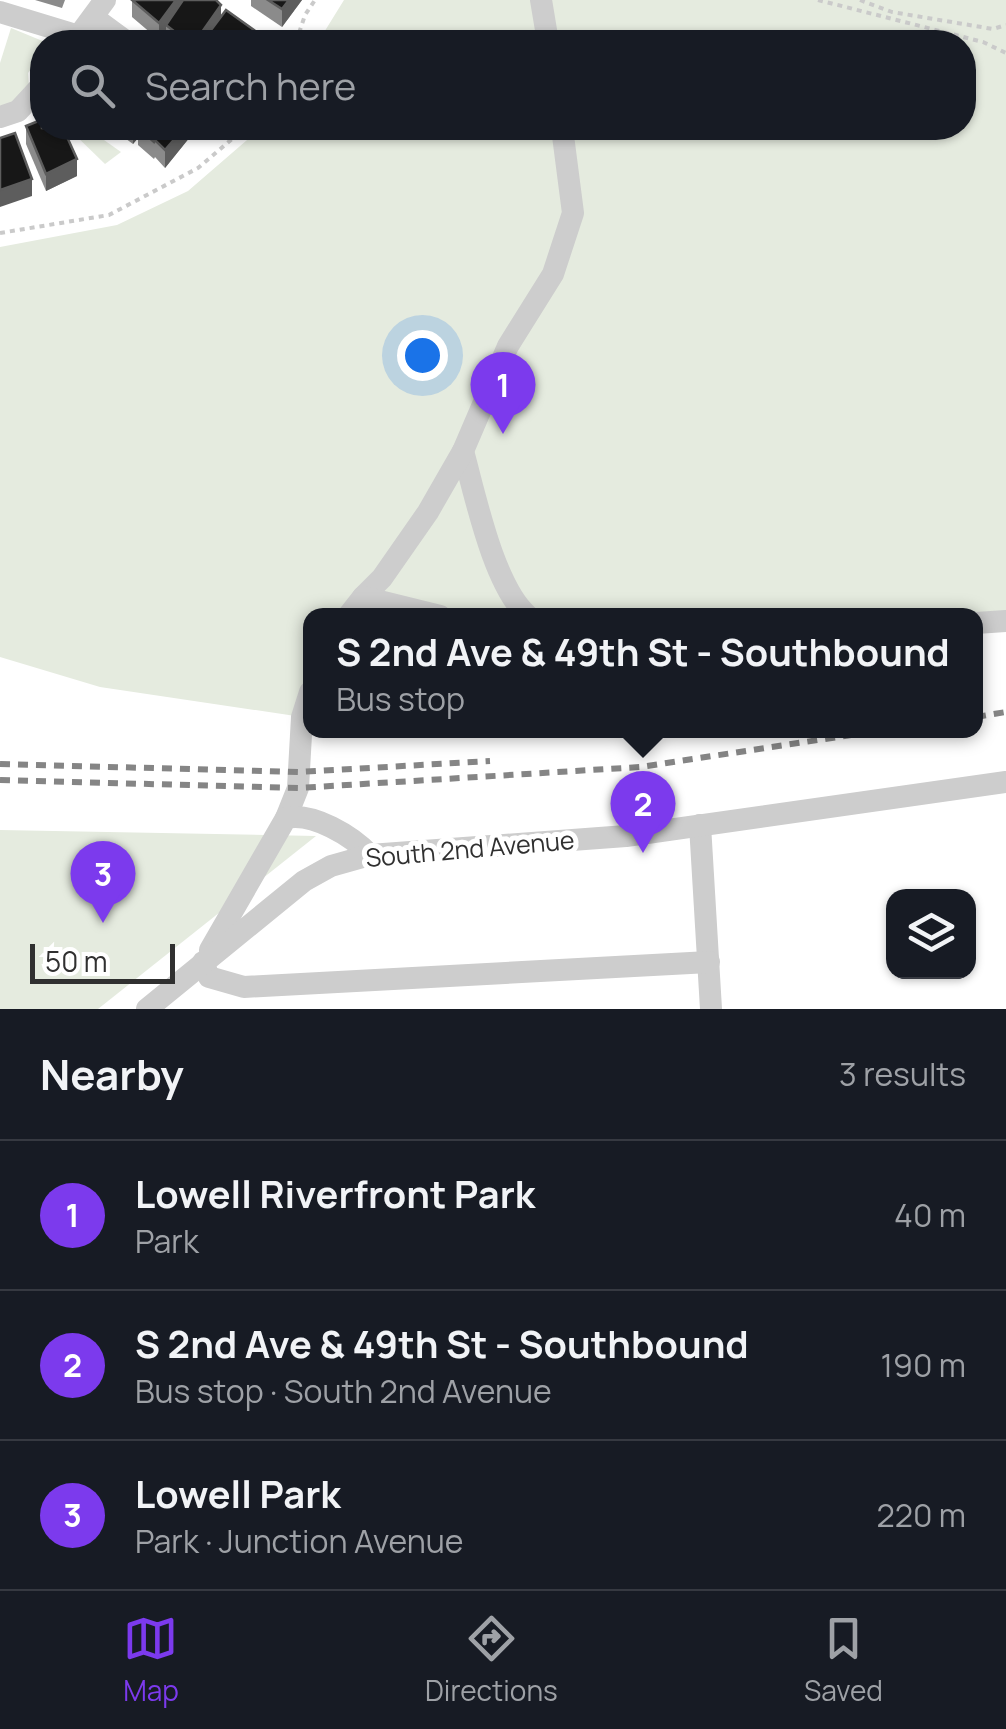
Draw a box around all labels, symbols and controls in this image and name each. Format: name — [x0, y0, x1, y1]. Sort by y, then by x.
search box — [30, 30, 976, 140]
icon: search — [65, 58, 120, 113]
text: Search here — [145, 59, 356, 111]
your location — [397, 330, 448, 381]
pin: 1 — [470, 352, 536, 434]
popup — [303, 608, 983, 738]
text: S 2nd Ave & 49th St - Southbound — [336, 625, 950, 677]
text: Bus stop — [336, 677, 465, 721]
pin: 2 — [610, 770, 676, 853]
street label: South 2nd Avenue — [364, 822, 576, 875]
pin: 3 — [70, 840, 136, 923]
map controls — [886, 889, 976, 979]
button: layers — [886, 889, 976, 979]
scale bar — [30, 939, 175, 984]
text: 50 m — [45, 942, 108, 980]
text: Nearby — [40, 1045, 184, 1103]
text: 3 results — [839, 1052, 966, 1096]
text: Lowell Riverfront Park — [135, 1167, 535, 1219]
text: 1 — [65, 1193, 80, 1237]
text: 40 m — [894, 1193, 966, 1237]
text: Park — [135, 1219, 199, 1263]
text: S 2nd Ave & 49th St - Southbound — [135, 1317, 749, 1369]
text: 2 — [63, 1343, 82, 1387]
text: 190 m — [881, 1343, 966, 1387]
text: Bus stop · South 2nd Avenue — [135, 1369, 552, 1413]
text: Lowell Park — [135, 1467, 341, 1519]
text: 3 — [63, 1493, 82, 1537]
text: 220 m — [876, 1493, 966, 1537]
text: Park · Junction Avenue — [135, 1519, 463, 1563]
tab: Map — [123, 1611, 179, 1709]
tab: Directions — [425, 1611, 558, 1709]
tab: Saved — [804, 1611, 883, 1709]

